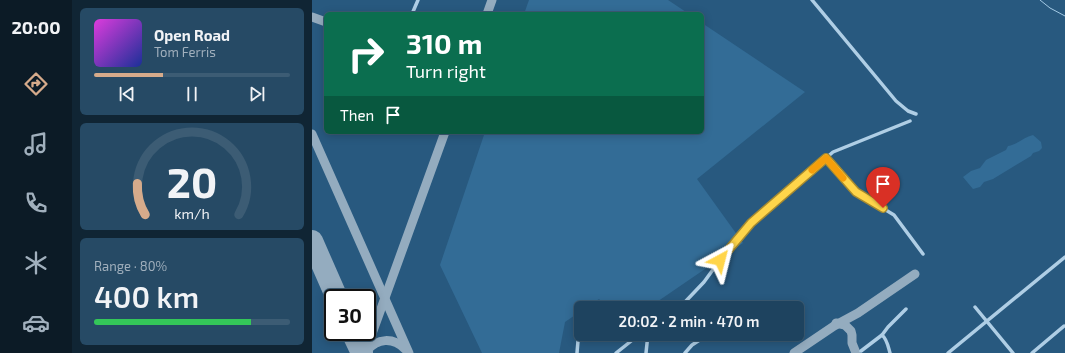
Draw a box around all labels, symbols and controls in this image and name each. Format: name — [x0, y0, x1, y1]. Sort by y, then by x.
text: 20:00 — [11, 16, 61, 38]
text: Open Road — [154, 26, 230, 44]
text: 310 m — [406, 26, 482, 60]
icon: right — [340, 28, 392, 80]
text: Tom Ferris — [154, 44, 216, 60]
text: Turn right — [406, 60, 486, 82]
icon: directions — [22, 70, 50, 98]
icon: previous — [116, 83, 138, 105]
icon: pause — [181, 83, 203, 105]
icon: next — [246, 83, 268, 105]
icon: arrive — [382, 104, 404, 126]
text: Then — [340, 106, 374, 124]
icon: music — [22, 130, 50, 158]
text: 20 — [167, 155, 217, 205]
pin — [866, 167, 900, 208]
icon: arrive — [872, 173, 894, 195]
icon: phone — [22, 189, 50, 217]
text: km/h — [174, 204, 210, 221]
position arrow — [699, 239, 741, 281]
icon: climate — [22, 249, 50, 277]
text: Range · 80% — [94, 258, 167, 274]
text: 400 km — [94, 278, 199, 314]
speed limit sign: 30 — [324, 289, 376, 341]
icon: car — [22, 309, 50, 337]
text: 20:02 · 2 min · 470 m — [619, 312, 759, 330]

